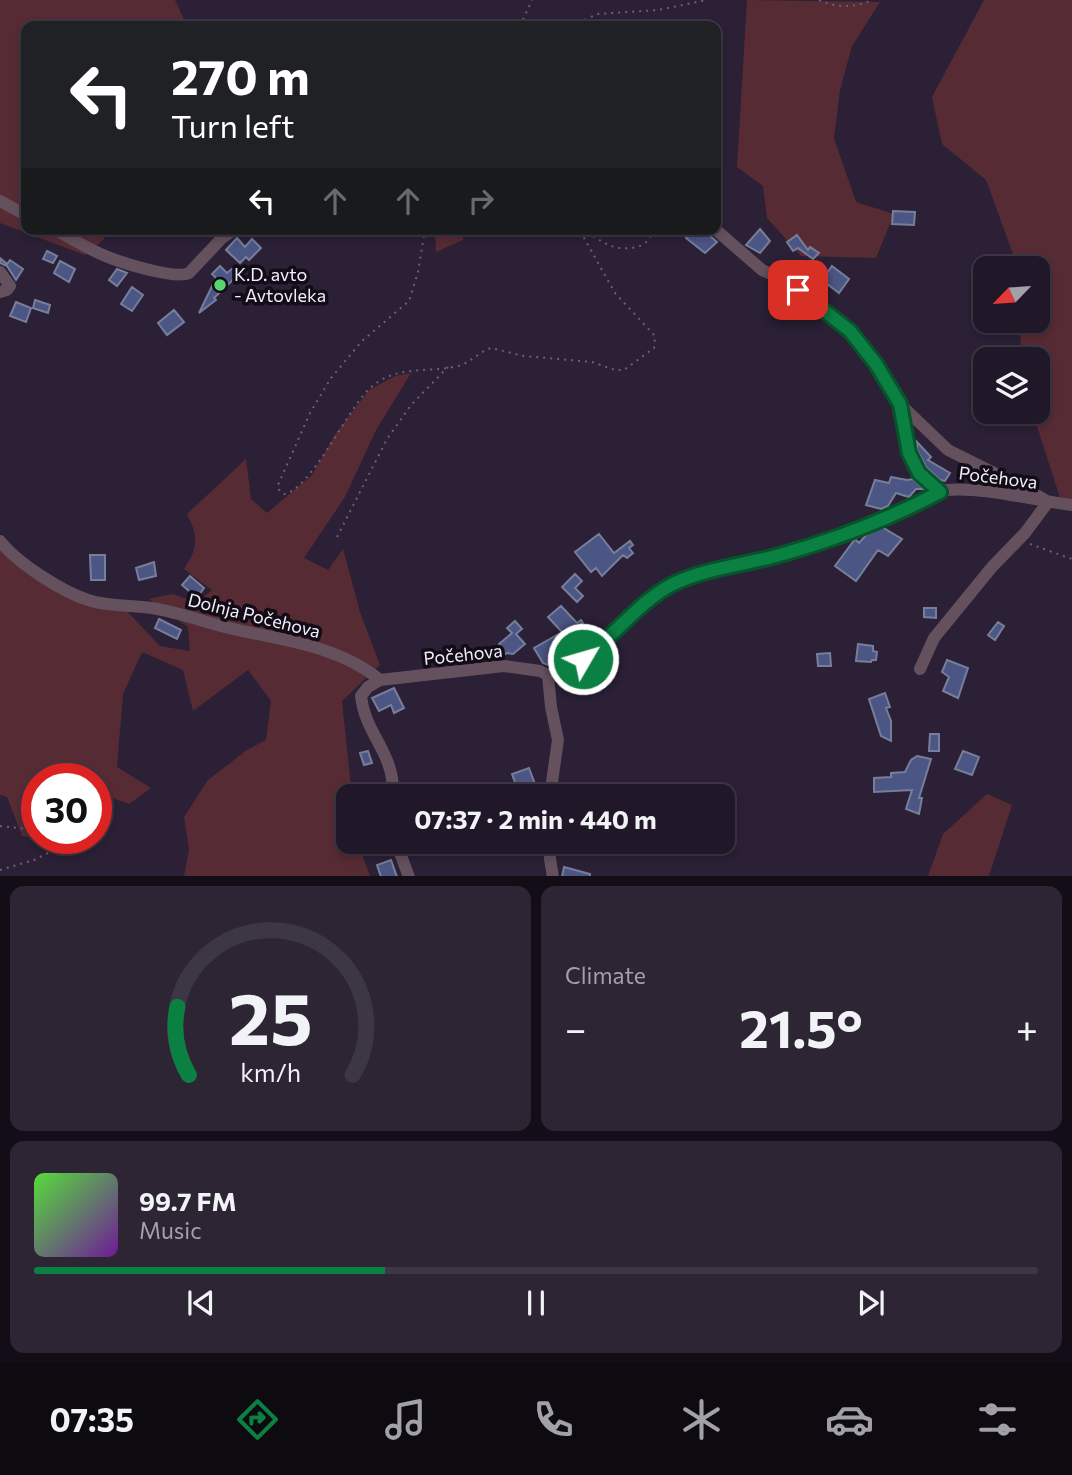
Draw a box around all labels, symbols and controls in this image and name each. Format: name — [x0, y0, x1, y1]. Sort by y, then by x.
text: 270 m — [171, 45, 310, 105]
icon: left — [56, 49, 147, 140]
text: Turn left — [171, 105, 295, 145]
icon: left — [243, 182, 281, 220]
icon: ahead — [316, 182, 354, 220]
icon: ahead — [389, 182, 427, 220]
icon: right — [462, 182, 500, 220]
north arrow — [973, 256, 1050, 332]
map controls — [973, 256, 1050, 424]
pin — [768, 260, 828, 320]
place label: K.D. avto - Avtovleka — [234, 263, 326, 306]
icon: arrive — [779, 271, 817, 309]
marker: K.D. avto - Avtovleka — [212, 277, 228, 293]
button: layers — [973, 347, 1050, 424]
street label: Počehova — [957, 461, 1039, 493]
street label: Dolnja Počehova — [186, 588, 323, 642]
position arrow — [546, 622, 620, 696]
street label: Počehova — [422, 639, 504, 669]
speed limit sign: 30 — [21, 763, 112, 854]
text: 07:37 · 2 min · 440 m — [414, 803, 657, 834]
text: Climate — [565, 961, 646, 989]
text: 25 — [229, 971, 312, 1060]
text: 21.5° — [739, 995, 863, 1059]
text: − — [565, 1004, 587, 1051]
text: + — [1016, 1004, 1038, 1051]
text: km/h — [240, 1056, 301, 1086]
text: 99.7 FM — [139, 1185, 237, 1216]
text: Music — [139, 1216, 202, 1244]
icon: previous — [182, 1284, 220, 1322]
icon: pause — [517, 1284, 555, 1322]
icon: next — [852, 1284, 890, 1322]
icon: directions — [233, 1395, 282, 1444]
icon: music — [381, 1395, 430, 1444]
icon: phone — [529, 1395, 578, 1444]
icon: climate — [677, 1395, 726, 1444]
icon: car — [825, 1395, 874, 1444]
icon: filters — [973, 1395, 1022, 1444]
text: 07:35 — [50, 1399, 134, 1439]

